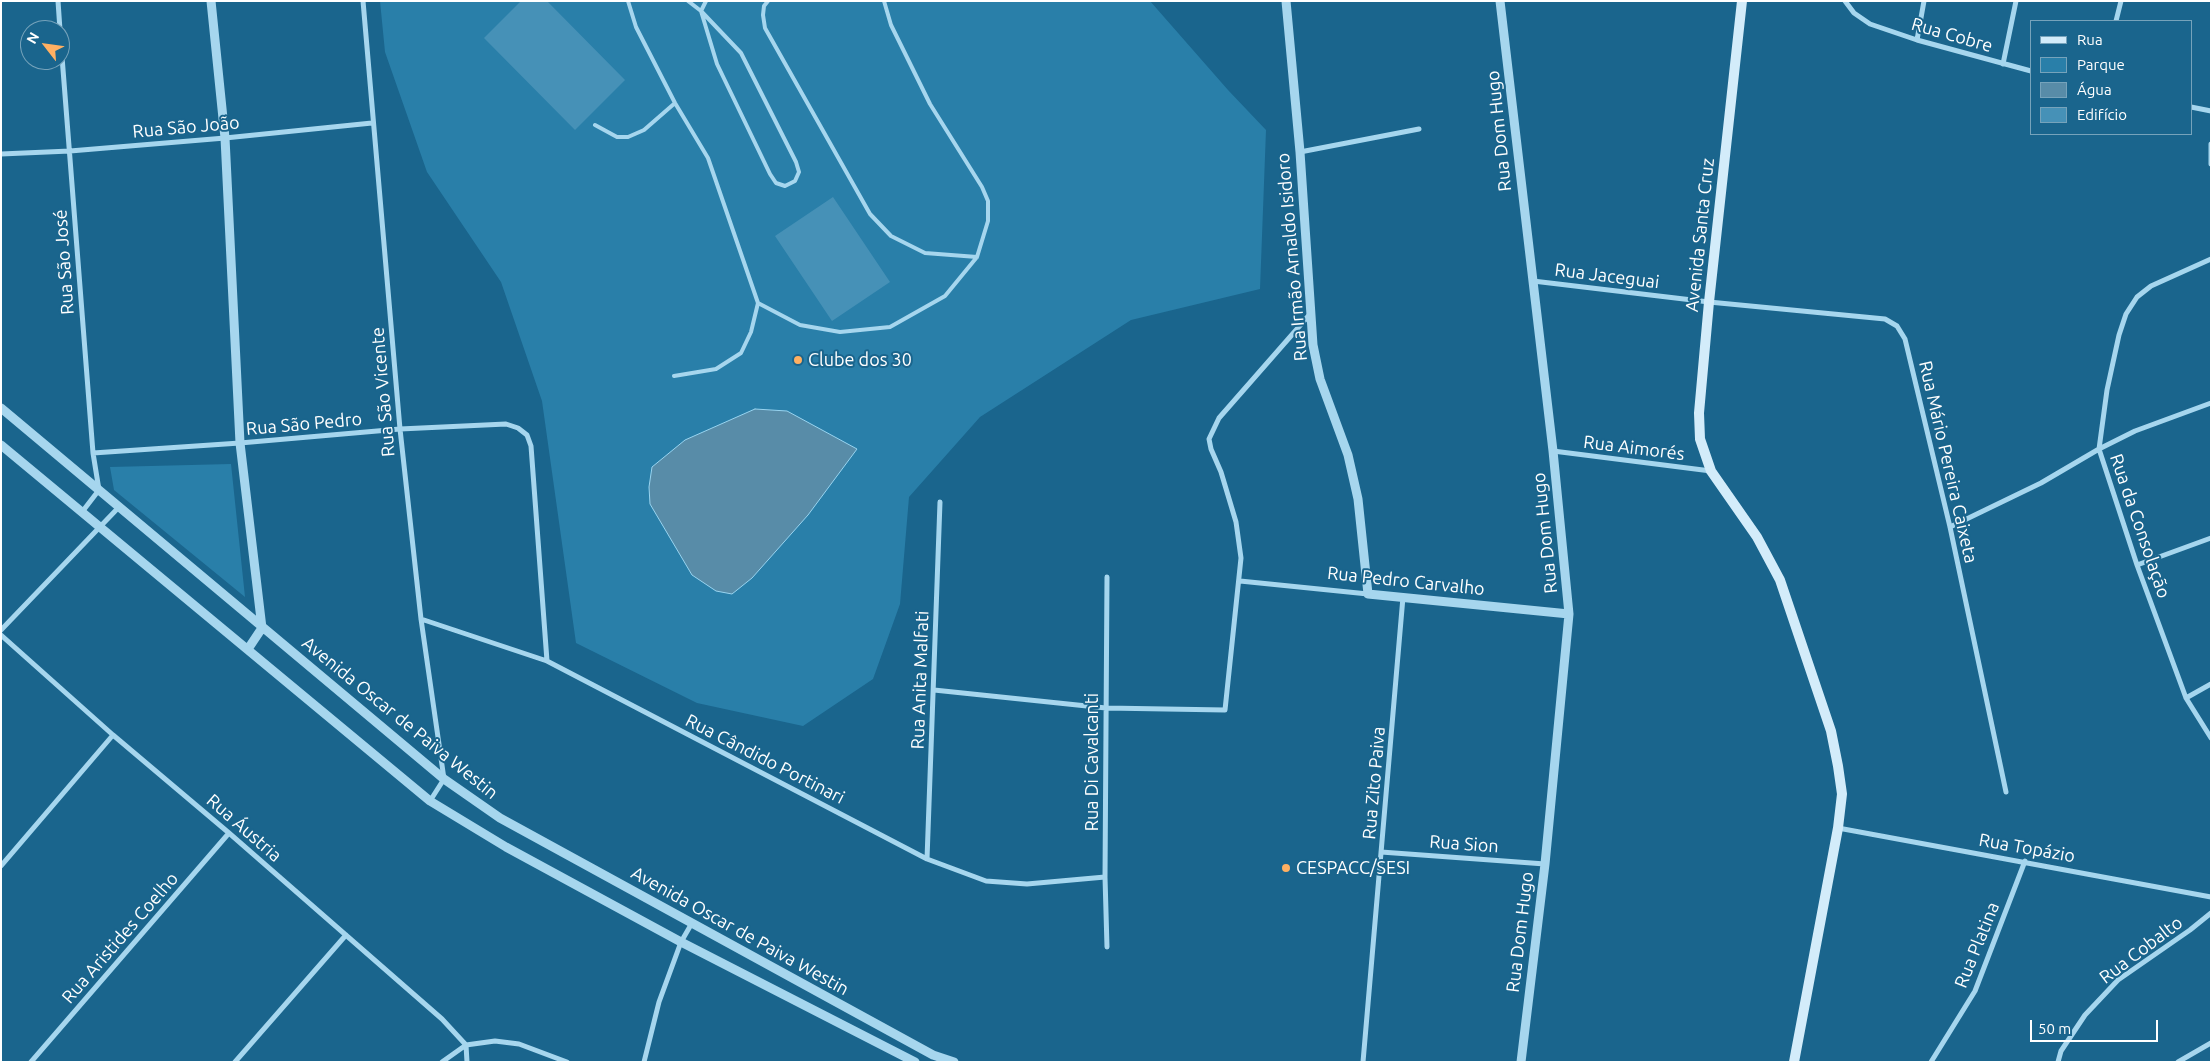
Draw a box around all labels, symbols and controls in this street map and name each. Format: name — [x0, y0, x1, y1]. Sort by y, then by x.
street label: Rua Cobre — [1909, 13, 1995, 57]
north arrow — [20, 20, 70, 70]
legend — [2030, 20, 2192, 135]
text: N — [23, 29, 42, 47]
text: Rua — [2077, 31, 2103, 48]
text: Parque — [2077, 56, 2125, 73]
street label: Rua Dom Hugo — [1482, 69, 1516, 193]
text: Água — [2077, 81, 2112, 98]
text: Edifício — [2077, 106, 2127, 123]
street label: Rua São João — [132, 112, 240, 142]
street label: Rua Irmão Arnaldo Isidoro — [1272, 152, 1312, 362]
street label: Avenida Santa Cruz — [1681, 157, 1719, 313]
street label: Rua São José — [50, 209, 78, 315]
street label: Rua Jaceguai — [1553, 259, 1661, 293]
street label: Rua São Vicente — [367, 326, 399, 458]
place label: Clube dos 30 — [808, 349, 912, 371]
marker: Clube dos 30 — [792, 354, 804, 366]
street label: Rua Mário Pereira Caixeta — [1914, 359, 1982, 565]
street label: Rua São Pedro — [245, 408, 363, 440]
street label: Rua Aimorés — [1582, 431, 1686, 465]
street label: Rua da Consolação — [2105, 451, 2175, 601]
street label: Rua Dom Hugo — [1528, 471, 1562, 595]
street label: Rua Pedro Carvalho — [1326, 562, 1486, 600]
street label: Rua Anita Malfati — [907, 610, 933, 750]
street label: Avenida Oscar de Paiva Westin — [298, 632, 502, 804]
street label: Rua Di Cavalcanti — [1081, 693, 1103, 831]
street label: Rua Cândido Portinari — [682, 710, 848, 808]
street label: Rua Zito Paiva — [1358, 726, 1390, 840]
street label: Rua Áustria — [202, 790, 286, 866]
street label: Rua Topázio — [1977, 829, 2077, 867]
street label: Rua Sion — [1429, 831, 1499, 857]
place label: CESPACC/SESI — [1296, 857, 1410, 879]
street label: Avenida Oscar de Paiva Westin — [627, 862, 853, 1000]
marker: CESPACC/SESI — [1280, 862, 1292, 874]
street label: Rua Aristides Coelho — [57, 868, 183, 1008]
street label: Rua Dom Hugo — [1502, 870, 1538, 994]
street label: Rua Platina — [1950, 899, 2004, 991]
street label: Rua Cobalto — [2095, 912, 2187, 988]
scale bar — [2032, 1010, 2160, 1042]
text: 50 m — [2038, 1020, 2071, 1037]

